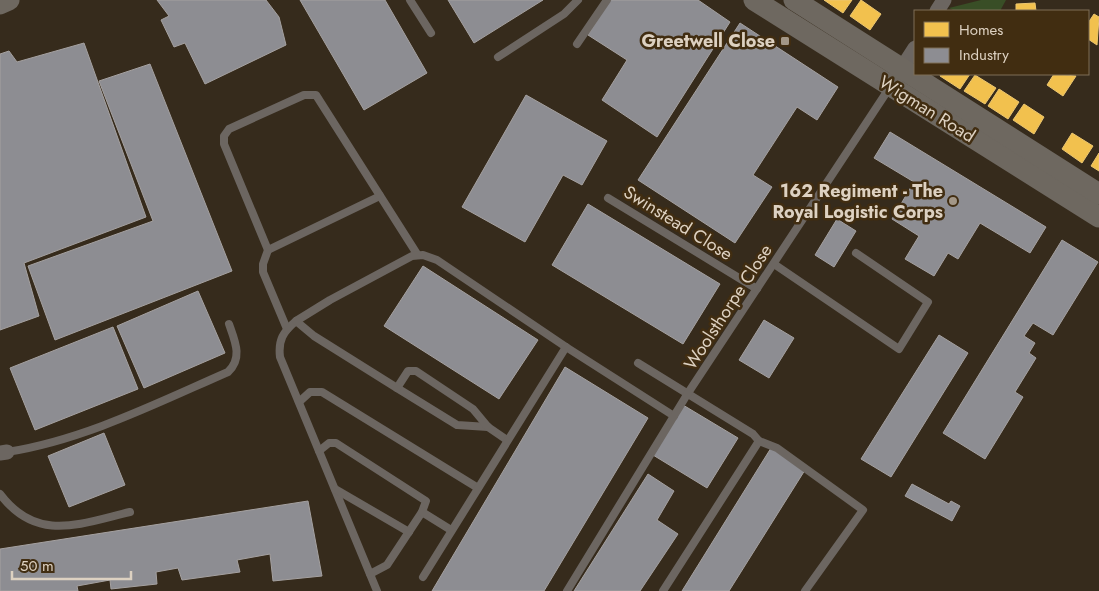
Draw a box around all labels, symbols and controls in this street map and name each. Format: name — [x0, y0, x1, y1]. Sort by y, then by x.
legend — [914, 10, 1089, 75]
text: Homes — [959, 19, 1003, 41]
place label: Greetwell Close — [641, 28, 775, 54]
marker: Greetwell Close — [779, 35, 791, 47]
text: Industry — [959, 44, 1009, 66]
street label: Wigman Road — [874, 69, 980, 149]
place label: 162 Regiment - The Royal Logistic Corps — [772, 178, 943, 225]
street label: Swinstead Close — [618, 179, 738, 267]
marker: 162 Regiment - The Royal Logistic Corps — [947, 195, 959, 207]
street label: Woolsthorpe Close — [678, 239, 778, 375]
scale bar — [12, 548, 131, 580]
text: 50 m — [20, 555, 54, 577]

